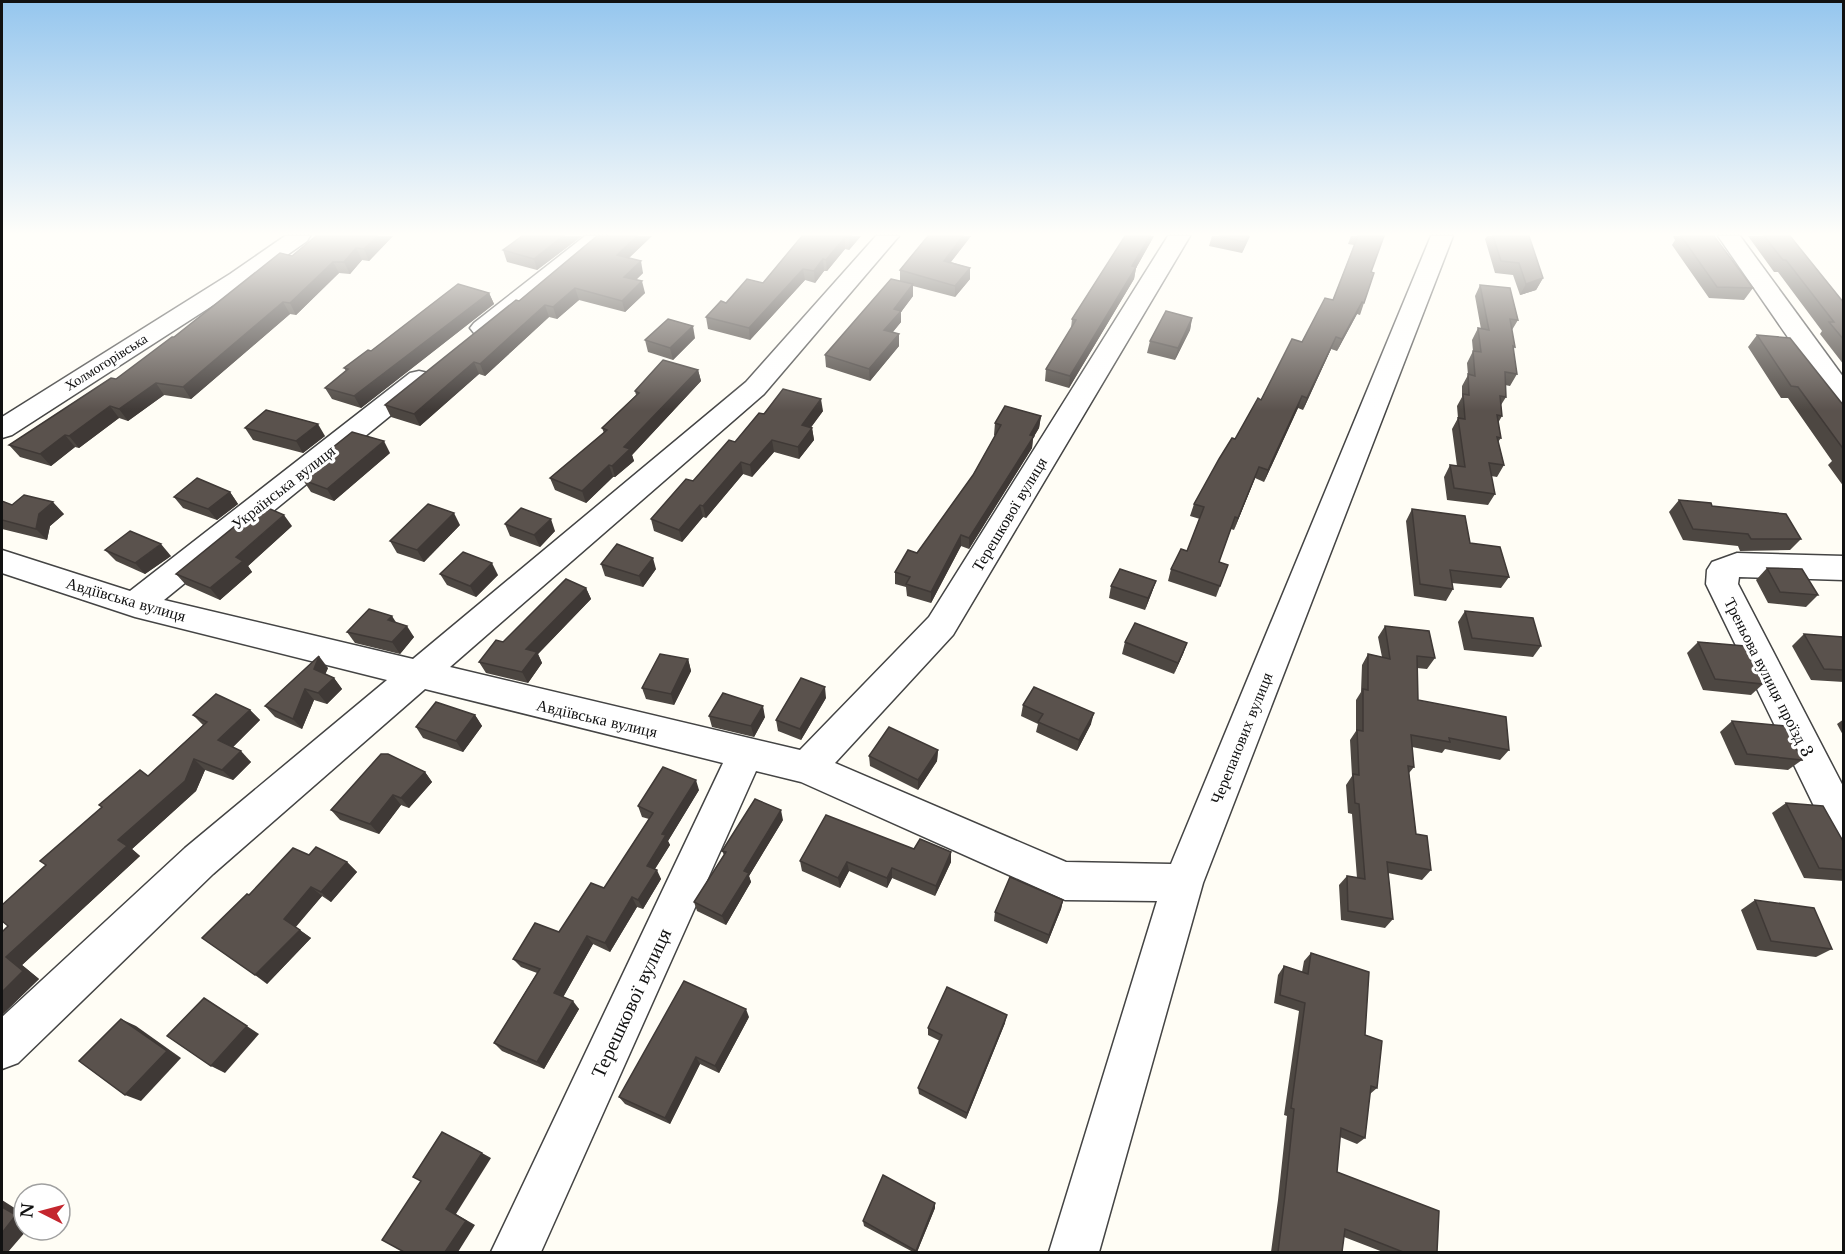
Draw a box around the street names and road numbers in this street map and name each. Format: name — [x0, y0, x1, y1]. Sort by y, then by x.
street label: Холмогорівська — [61, 329, 151, 395]
street label: Українська вулиця — [227, 440, 339, 534]
street label: Терешкової вулиця — [967, 453, 1051, 575]
street label: Авдіївська вулиця — [64, 572, 189, 626]
street label: Треньова вулиця проїзд 3 — [1720, 594, 1818, 760]
street label: Черепанових вулиця — [1205, 669, 1277, 807]
street label: Авдіївська вулиця — [535, 694, 660, 742]
street label: Терешкової вулиця — [586, 924, 676, 1082]

